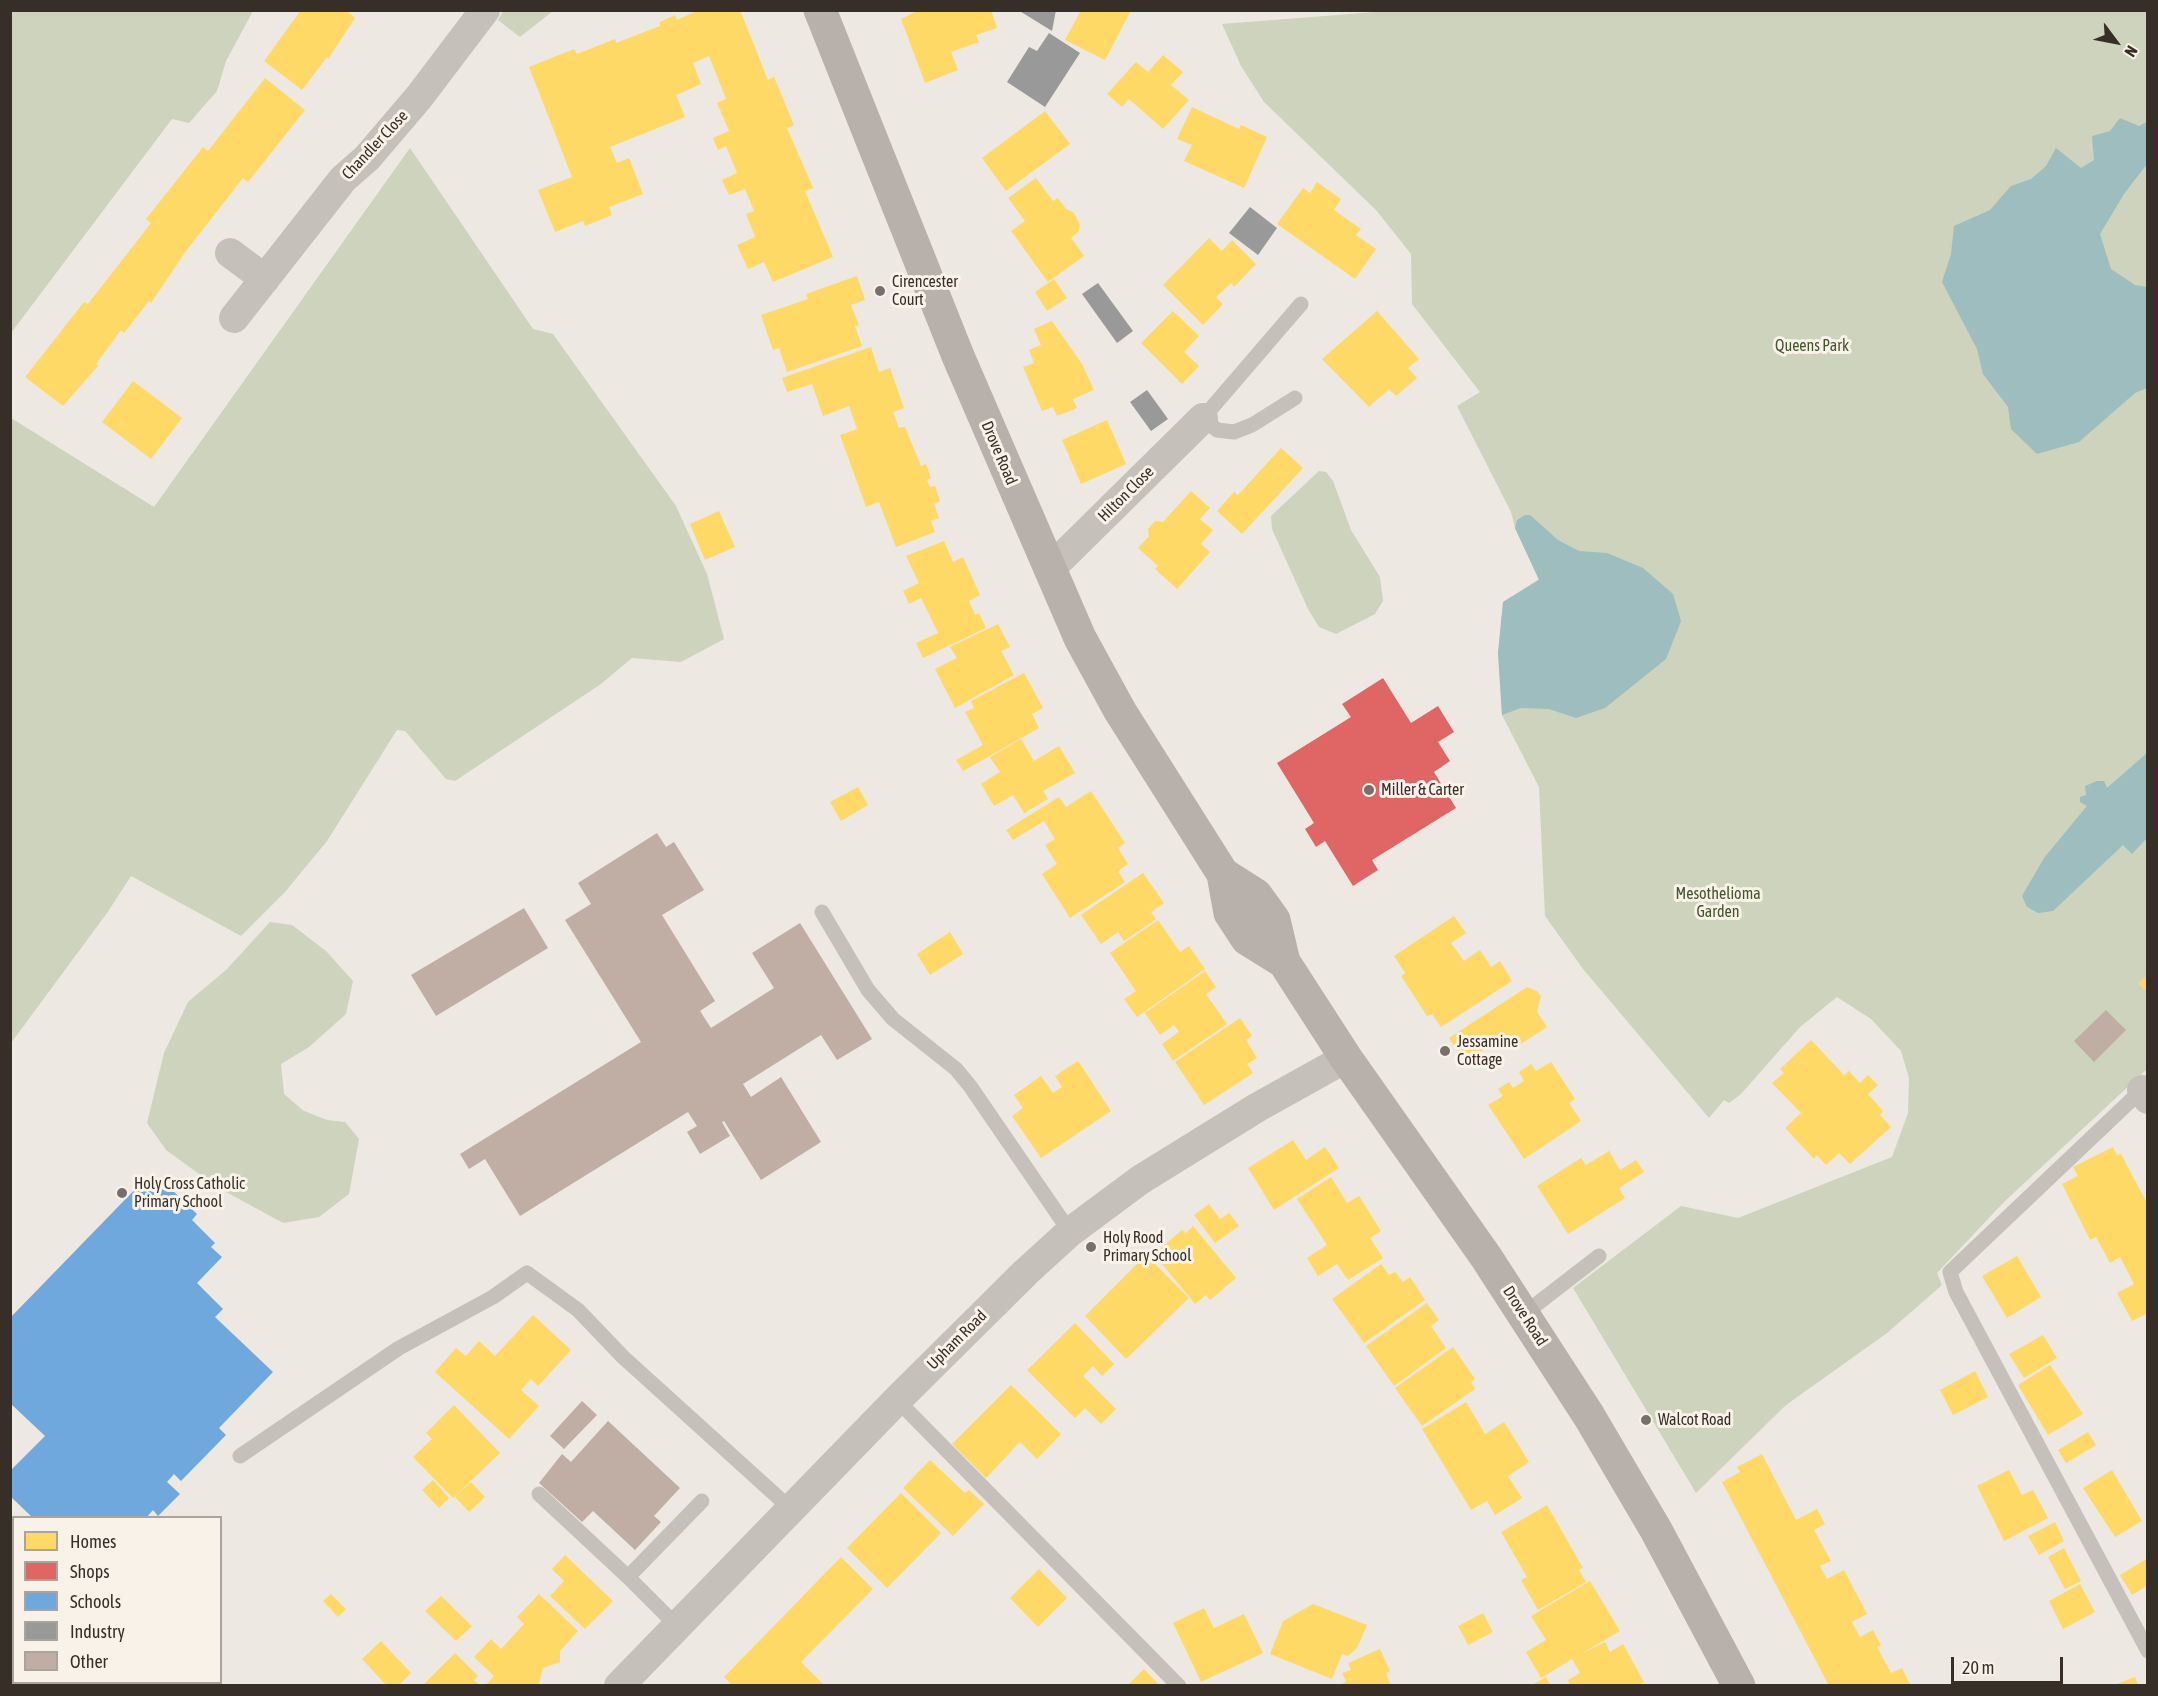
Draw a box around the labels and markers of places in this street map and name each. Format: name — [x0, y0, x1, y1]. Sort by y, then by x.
place label: Cirencester Court — [892, 272, 958, 310]
marker: Cirencester Court — [873, 284, 887, 298]
place label: Miller & Carter — [1381, 780, 1464, 800]
marker: Miller & Carter — [1362, 783, 1376, 797]
place label: Jessamine Cottage — [1457, 1032, 1518, 1070]
marker: Jessamine Cottage — [1438, 1044, 1452, 1058]
place label: Holy Cross Catholic Primary School — [134, 1174, 245, 1212]
marker: Holy Cross Catholic Primary School — [115, 1186, 129, 1200]
place label: Holy Rood Primary School — [1103, 1228, 1191, 1266]
marker: Holy Rood Primary School — [1084, 1240, 1098, 1254]
place label: Walcot Road — [1658, 1410, 1731, 1430]
marker: Walcot Road — [1639, 1413, 1653, 1427]

